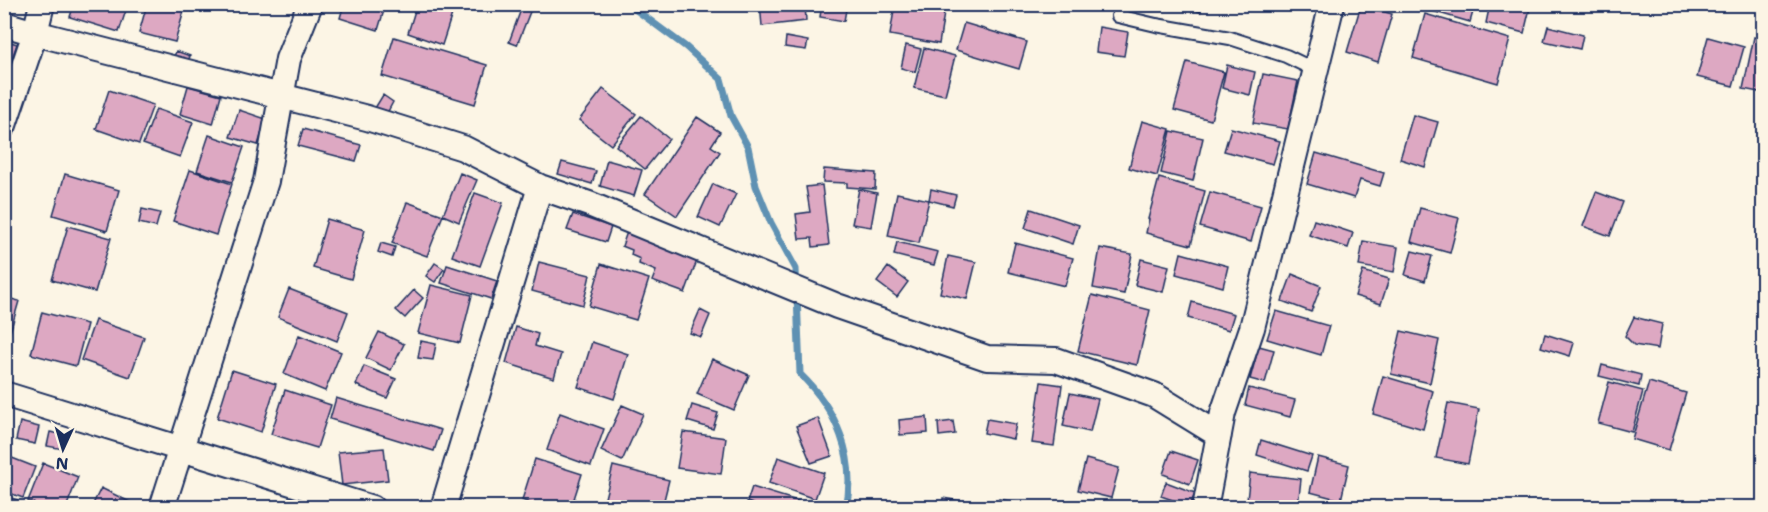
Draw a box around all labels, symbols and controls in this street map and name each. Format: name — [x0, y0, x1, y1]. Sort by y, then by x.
north arrow — [33, 419, 93, 479]
text: N — [55, 453, 69, 474]

